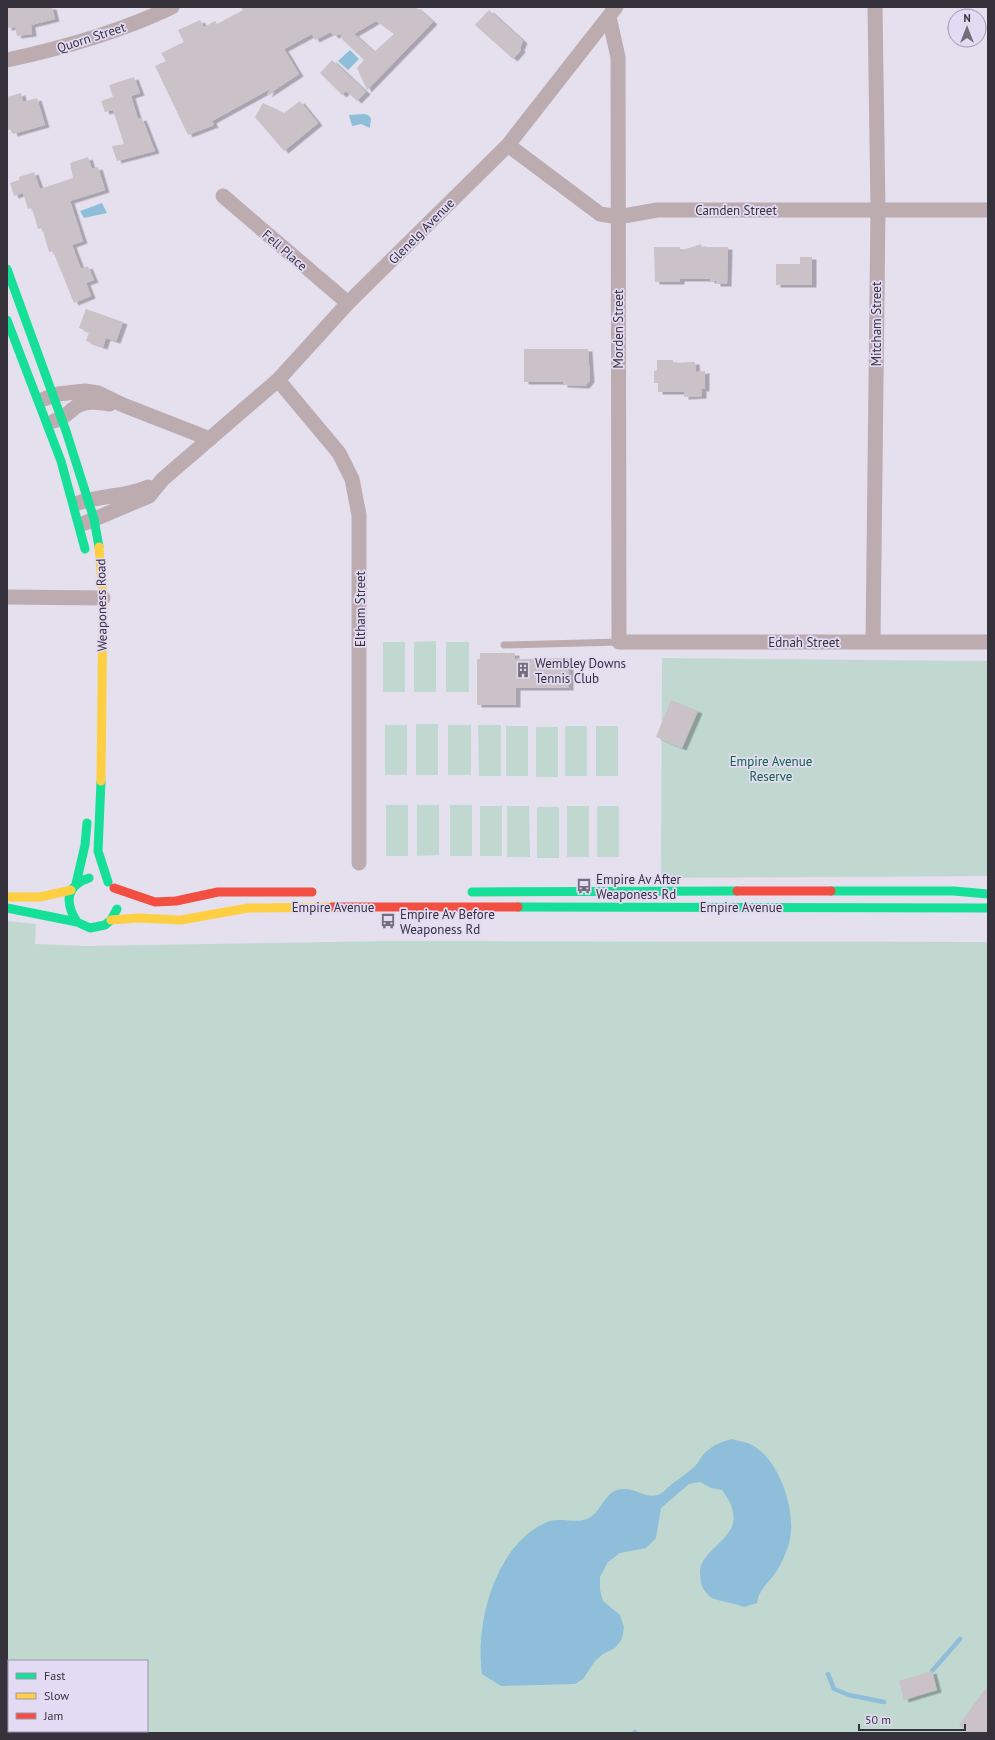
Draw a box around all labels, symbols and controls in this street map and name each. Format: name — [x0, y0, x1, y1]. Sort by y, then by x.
north arrow — [947, 8, 987, 48]
text: N — [963, 11, 971, 25]
street label: Quorn Street — [55, 18, 128, 57]
street label: Glenelg Avenue — [385, 195, 458, 268]
street label: Camden Street — [695, 202, 777, 219]
street label: Fell Place — [259, 226, 311, 275]
street label: Mitcham Street — [868, 281, 885, 366]
street label: Morden Street — [610, 289, 627, 369]
street label: Weaponess Road — [92, 558, 111, 652]
street label: Eltham Street — [352, 570, 369, 647]
street label: Ednah Street — [768, 634, 840, 651]
place label: Wembley Downs Tennis Club — [535, 655, 626, 687]
building icon: Wembley Downs Tennis Club — [514, 661, 532, 679]
park label: Empire Avenue Reserve — [730, 753, 812, 785]
place label: Empire Av After Weaponess Rd — [596, 871, 682, 903]
bus stop icon: Empire Av After Weaponess Rd — [575, 877, 593, 895]
street label: Empire Avenue — [292, 899, 374, 916]
street label: Empire Avenue — [700, 899, 782, 916]
place label: Empire Av Before Weaponess Rd — [400, 906, 495, 938]
bus stop icon: Empire Av Before Weaponess Rd — [379, 912, 397, 930]
legend — [8, 1660, 148, 1732]
text: Fast — [44, 1668, 65, 1683]
text: Slow — [44, 1688, 69, 1703]
scale bar — [859, 1706, 965, 1732]
text: Jam — [43, 1708, 63, 1723]
text: 50 m — [865, 1712, 891, 1727]

